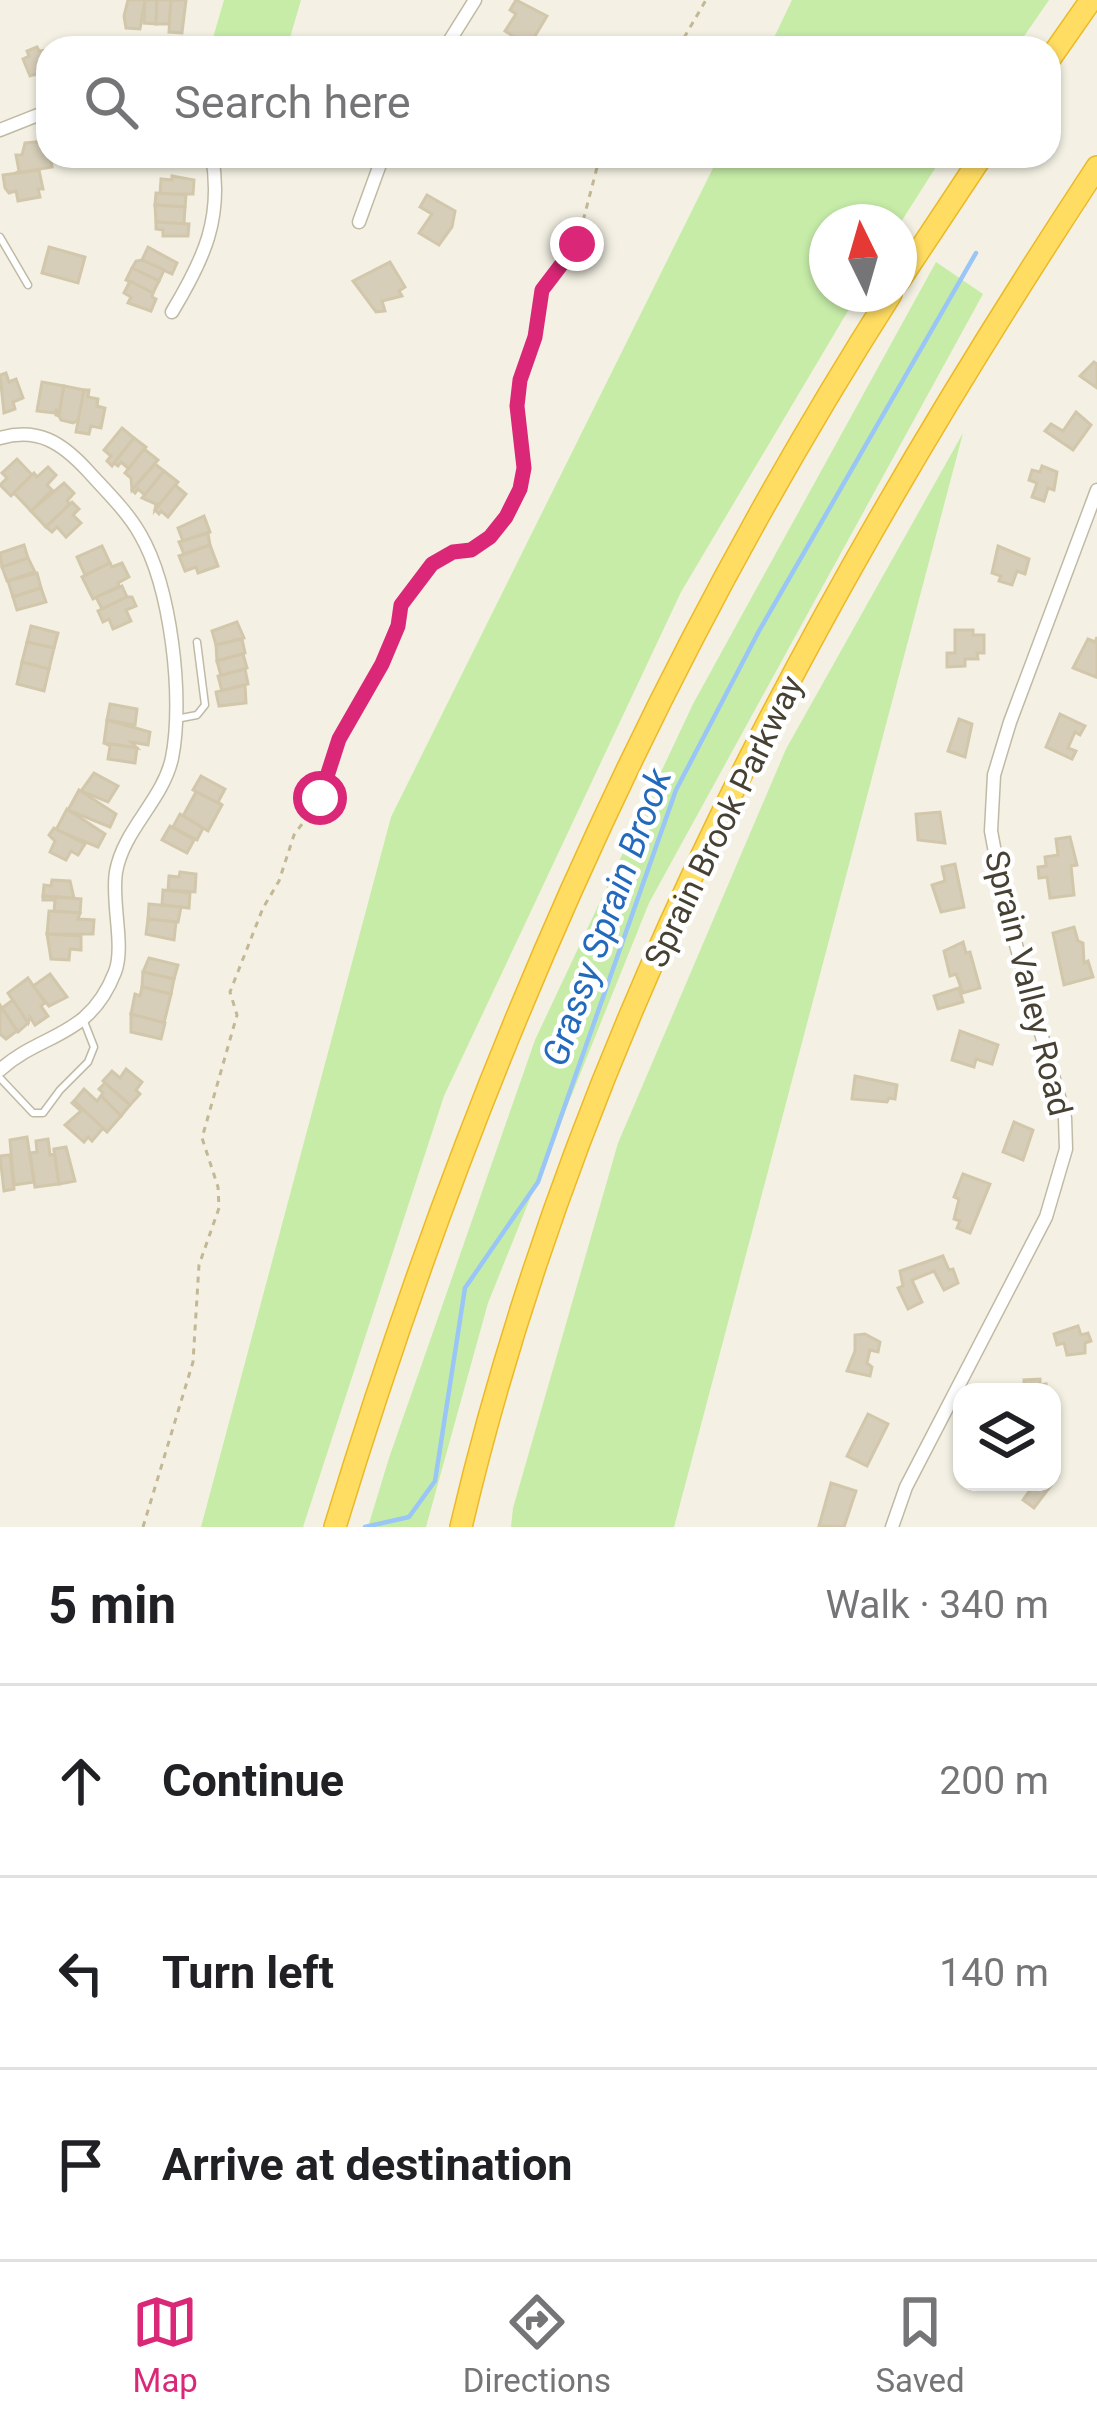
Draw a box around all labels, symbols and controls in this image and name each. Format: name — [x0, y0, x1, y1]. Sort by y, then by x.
search box — [36, 36, 1061, 168]
icon: search — [78, 69, 144, 135]
text: Search here — [174, 76, 411, 129]
north arrow — [809, 204, 917, 312]
route end — [550, 217, 604, 271]
street label: Sprain Brook Parkway — [636, 669, 811, 973]
water label: Grassy Sprain Brook — [534, 762, 681, 1072]
route start — [293, 771, 347, 825]
street label: Sprain Valley Road — [977, 846, 1080, 1120]
map controls — [953, 1383, 1061, 1491]
button: layers — [953, 1383, 1061, 1491]
text: 5 min — [48, 1576, 176, 1635]
text: Walk · 340 m — [825, 1582, 1049, 1628]
icon: ahead — [48, 1748, 114, 1814]
text: Continue — [162, 1754, 344, 1807]
text: 200 m — [939, 1758, 1049, 1804]
icon: left — [48, 1940, 114, 2006]
text: Turn left — [162, 1946, 334, 1999]
text: 140 m — [939, 1950, 1049, 1996]
icon: arrive — [48, 2132, 114, 2198]
text: Arrive at destination — [162, 2138, 573, 2191]
tab: Map — [132, 2289, 198, 2400]
tab: Directions — [463, 2289, 611, 2400]
tab: Saved — [876, 2289, 965, 2400]

